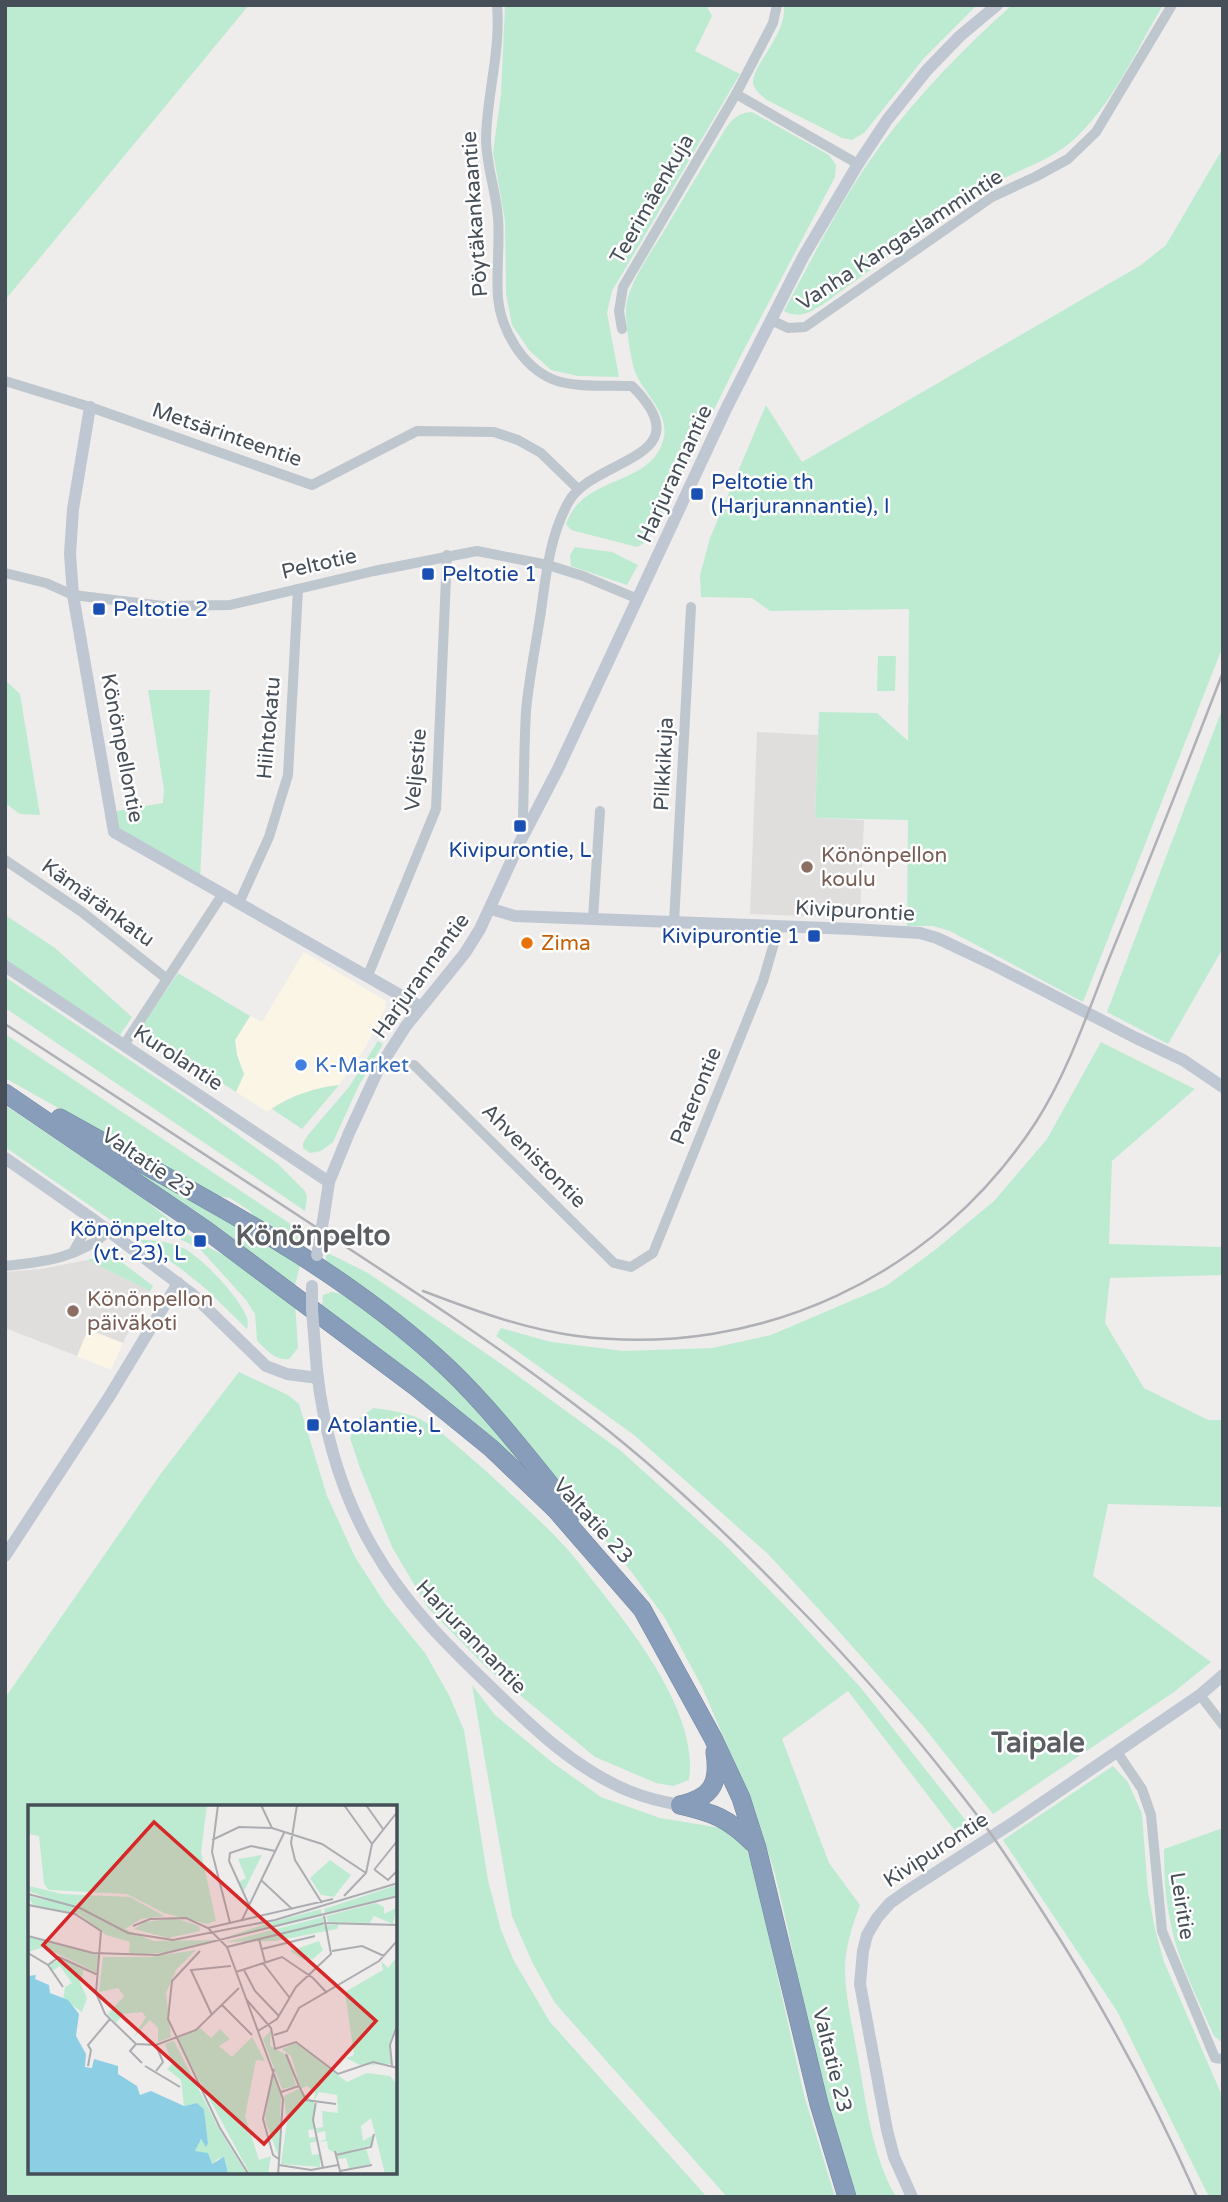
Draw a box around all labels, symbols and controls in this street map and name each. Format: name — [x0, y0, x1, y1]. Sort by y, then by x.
street label: Pöytäkankaantie — [457, 130, 493, 298]
street label: Teerimäenkuja — [605, 130, 699, 268]
street label: Vanha Kangaslammintie — [792, 164, 1008, 316]
street label: Metsärinteentie — [149, 398, 305, 472]
street label: Harjurannantie — [632, 401, 718, 547]
place label: Peltotie th (Harjurannantie), I — [711, 470, 890, 519]
marker: Peltotie th (Harjurannantie), I — [689, 486, 705, 502]
street label: Peltotie — [279, 543, 359, 585]
place label: Peltotie 1 — [442, 562, 537, 587]
marker: Peltotie 1 — [420, 566, 436, 582]
place label: Peltotie 2 — [113, 597, 208, 622]
marker: Peltotie 2 — [91, 601, 107, 617]
street label: Könönpellontie — [95, 671, 149, 825]
street label: Hiihtokatu — [252, 676, 286, 780]
street label: Pilkkikuja — [649, 716, 679, 812]
street label: Veljestie — [400, 728, 432, 812]
marker: Kivipurontie, L — [512, 818, 528, 834]
place label: Kivipurontie, L — [449, 838, 591, 863]
place label: Könönpellon koulu — [821, 843, 947, 892]
street label: Kämäränkatu — [37, 854, 159, 952]
marker: Könönpellon koulu — [799, 859, 815, 875]
street label: Kivipurontie — [794, 895, 916, 927]
street label: Harjurannantie — [367, 908, 475, 1044]
place label: Kivipurontie 1 — [661, 924, 800, 949]
marker: Kivipurontie 1 — [806, 928, 822, 944]
place label: Zima — [541, 931, 591, 956]
marker: Zima — [519, 935, 535, 951]
street label: Kurolantie — [128, 1020, 228, 1096]
street label: Paterontie — [665, 1043, 727, 1148]
place label: K-Market — [315, 1053, 409, 1078]
marker: K-Market — [293, 1057, 309, 1073]
street label: Ahvenistontie — [477, 1099, 591, 1213]
street label: Valtatie 23 — [97, 1123, 199, 1203]
place label: Könönpelto (vt. 23), L — [70, 1217, 186, 1266]
district label: Könönpelto — [236, 1219, 390, 1253]
marker: Könönpelto (vt. 23), L — [192, 1233, 208, 1249]
place label: Könönpellon päiväkoti — [87, 1287, 213, 1336]
marker: Könönpellon päiväkoti — [65, 1303, 81, 1319]
place label: Atolantie, L — [327, 1413, 441, 1438]
marker: Atolantie, L — [305, 1417, 321, 1433]
street label: Valtatie 23 — [548, 1473, 638, 1569]
street label: Harjurannantie — [410, 1575, 532, 1699]
district label: Taipale — [990, 1726, 1085, 1760]
inset map — [28, 1805, 397, 2174]
street label: Kivipurontie — [879, 1807, 993, 1893]
street label: Leiritie — [1164, 1871, 1200, 1941]
street label: Valtatie 23 — [807, 2005, 857, 2115]

